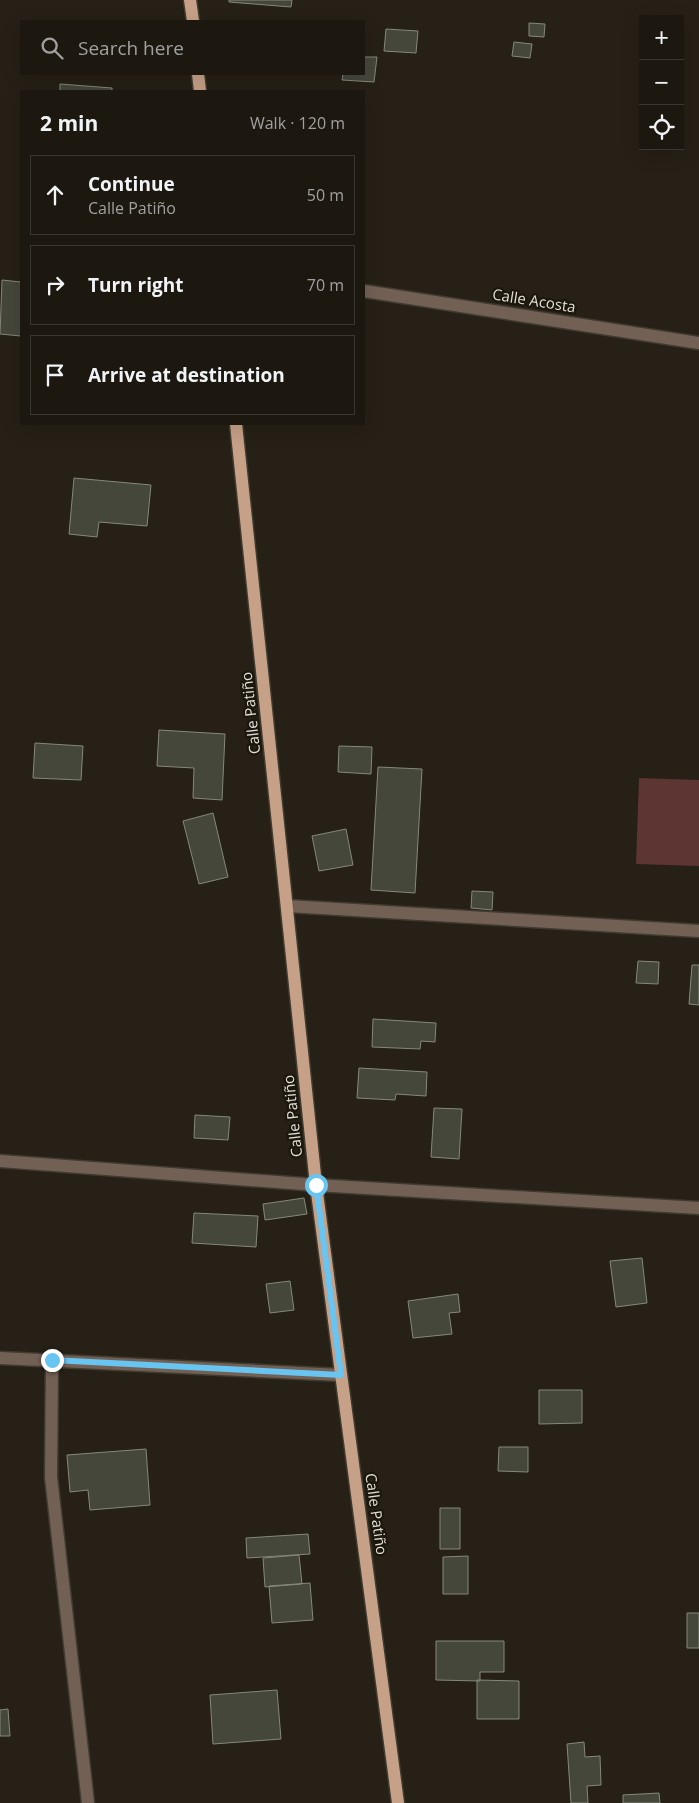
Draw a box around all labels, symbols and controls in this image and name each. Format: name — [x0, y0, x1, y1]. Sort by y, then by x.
map controls — [639, 15, 684, 150]
button: + — [639, 15, 684, 60]
search box — [20, 20, 365, 75]
icon: search — [38, 34, 66, 62]
text: Search here — [78, 35, 184, 61]
button: − — [639, 60, 684, 105]
button: locate — [639, 105, 684, 150]
text: 2 min — [40, 109, 98, 137]
text: Walk · 120 m — [250, 112, 345, 134]
text: Continue — [88, 171, 175, 197]
icon: ahead — [41, 181, 69, 209]
text: 50 m — [307, 184, 344, 206]
text: Calle Patiño — [88, 197, 176, 219]
icon: right — [41, 271, 69, 299]
text: Turn right — [88, 272, 183, 298]
text: 70 m — [307, 274, 344, 296]
street label: Calle Acosta — [491, 284, 577, 316]
icon: arrive — [41, 361, 69, 389]
text: Arrive at destination — [88, 362, 285, 388]
street label: Calle Patiño — [236, 671, 264, 755]
street label: Calle Patiño — [278, 1074, 306, 1158]
route start — [305, 1174, 328, 1197]
route end — [41, 1349, 64, 1372]
street label: Calle Patiño — [361, 1472, 393, 1556]

